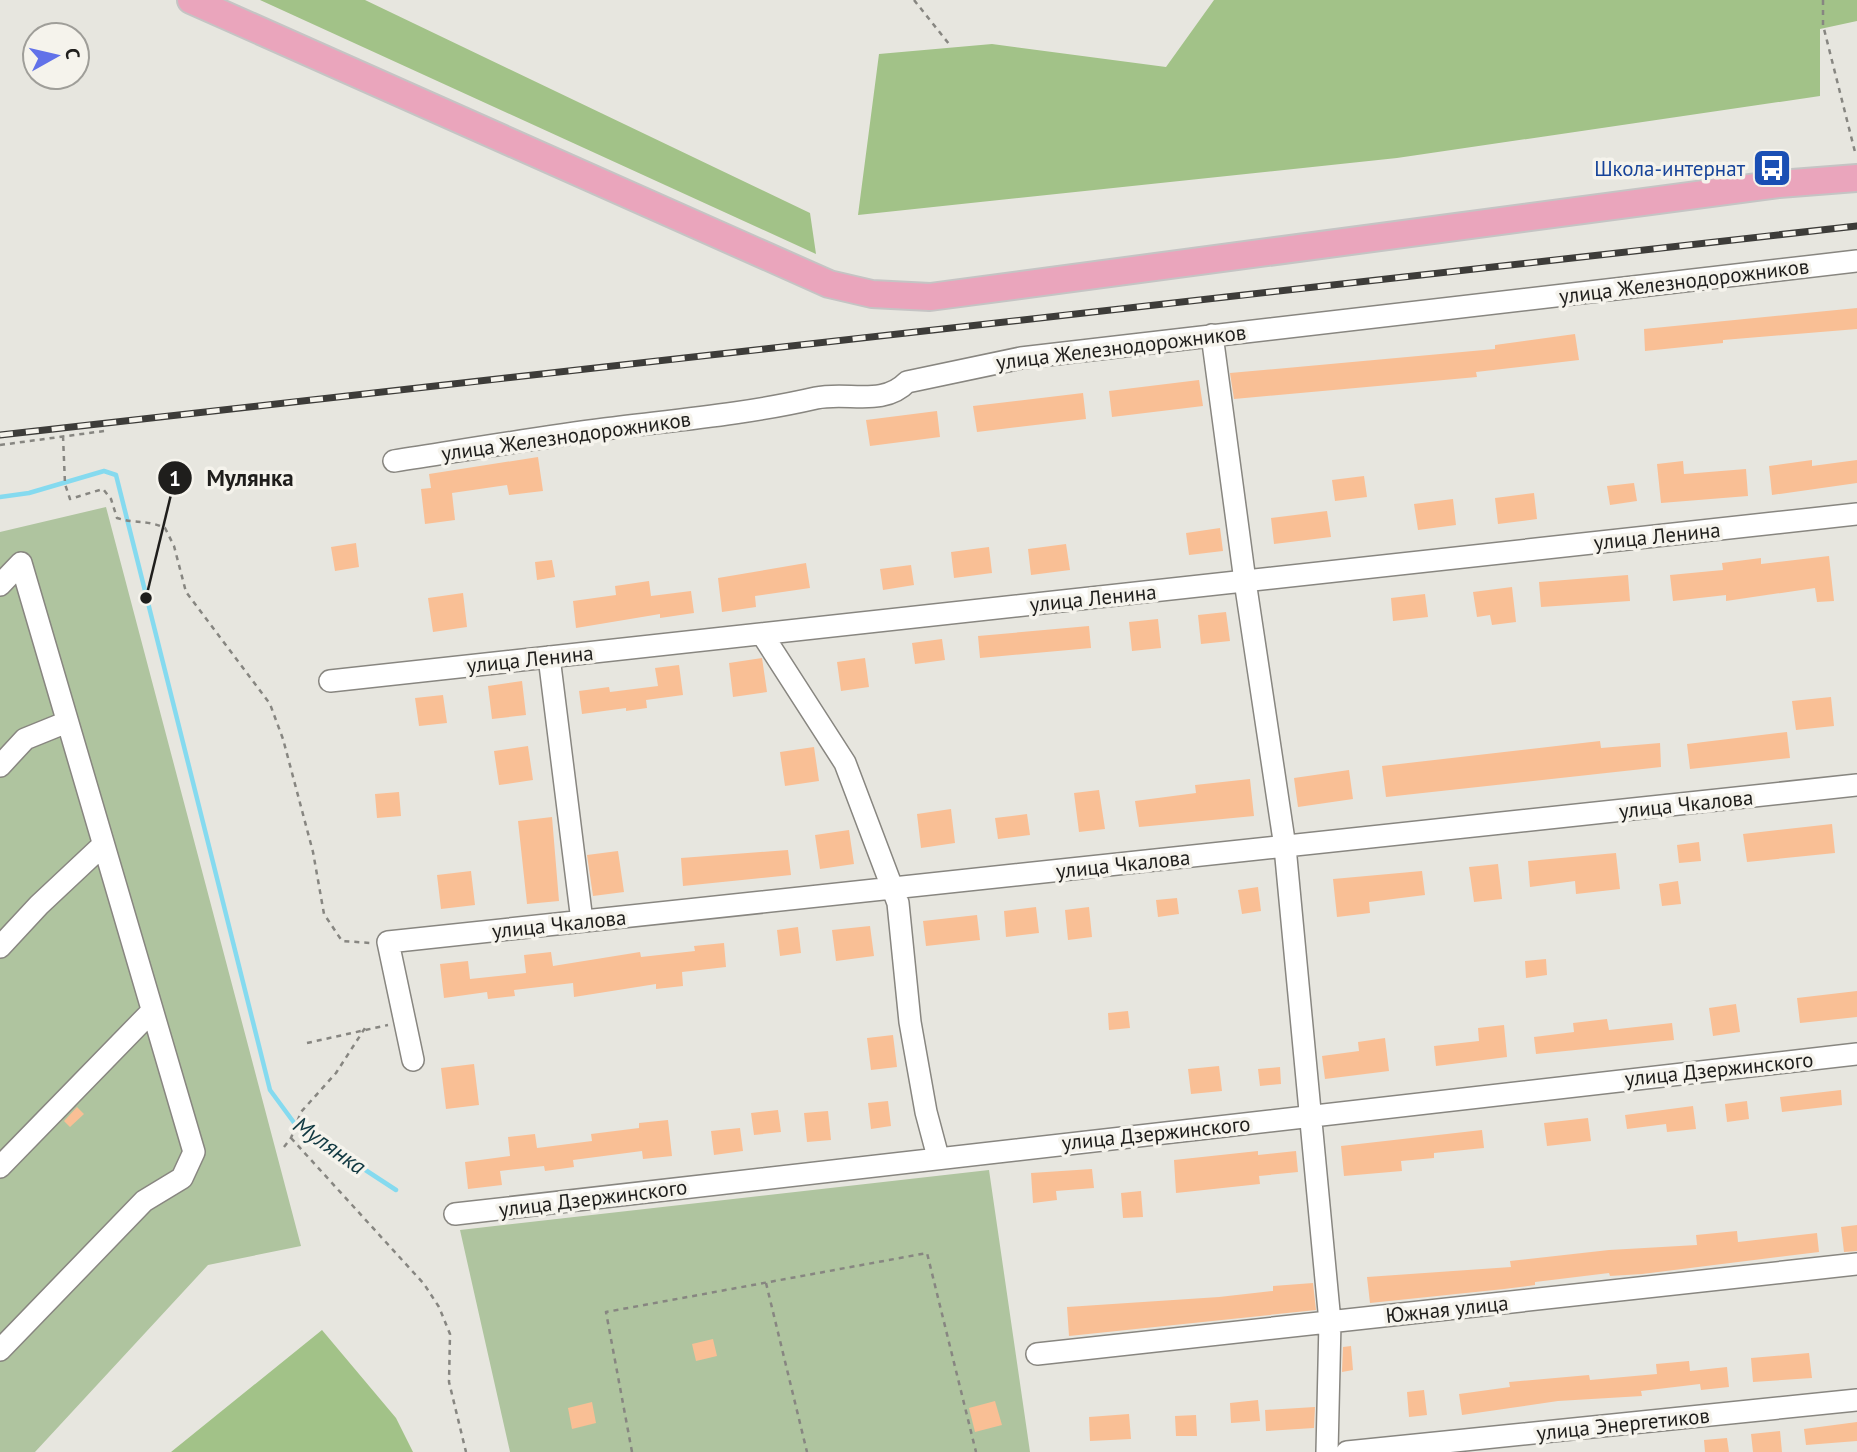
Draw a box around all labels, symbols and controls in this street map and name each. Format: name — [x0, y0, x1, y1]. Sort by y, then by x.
north arrow — [21, 21, 91, 91]
text: С — [60, 47, 86, 61]
bus stop icon: Школа-интернат — [1751, 147, 1793, 189]
place label: Школа-интернат — [1594, 155, 1746, 182]
street label: улица Железнодорожников — [1557, 252, 1811, 310]
street label: улица Железнодорожников — [994, 318, 1248, 376]
street label: улица Железнодорожников — [439, 405, 693, 467]
callout: Мулянка — [157, 456, 307, 500]
text: Мулянка — [206, 463, 294, 492]
text: 1 — [169, 465, 181, 492]
street label: улица Ленина — [1592, 516, 1722, 556]
street label: улица Ленина — [1028, 578, 1158, 618]
street label: улица Ленина — [465, 639, 595, 679]
street label: улица Чкалова — [1617, 784, 1755, 824]
street label: улица Чкалова — [1054, 844, 1192, 884]
street label: улица Чкалова — [490, 904, 628, 944]
street label: улица Дзержинского — [1623, 1046, 1815, 1092]
water label: Мулянка — [288, 1110, 372, 1180]
street label: улица Дзержинского — [1060, 1110, 1252, 1156]
street label: улица Дзержинского — [497, 1173, 689, 1223]
street label: Южная улица — [1384, 1289, 1510, 1329]
street label: улица Энергетиков — [1535, 1401, 1711, 1447]

